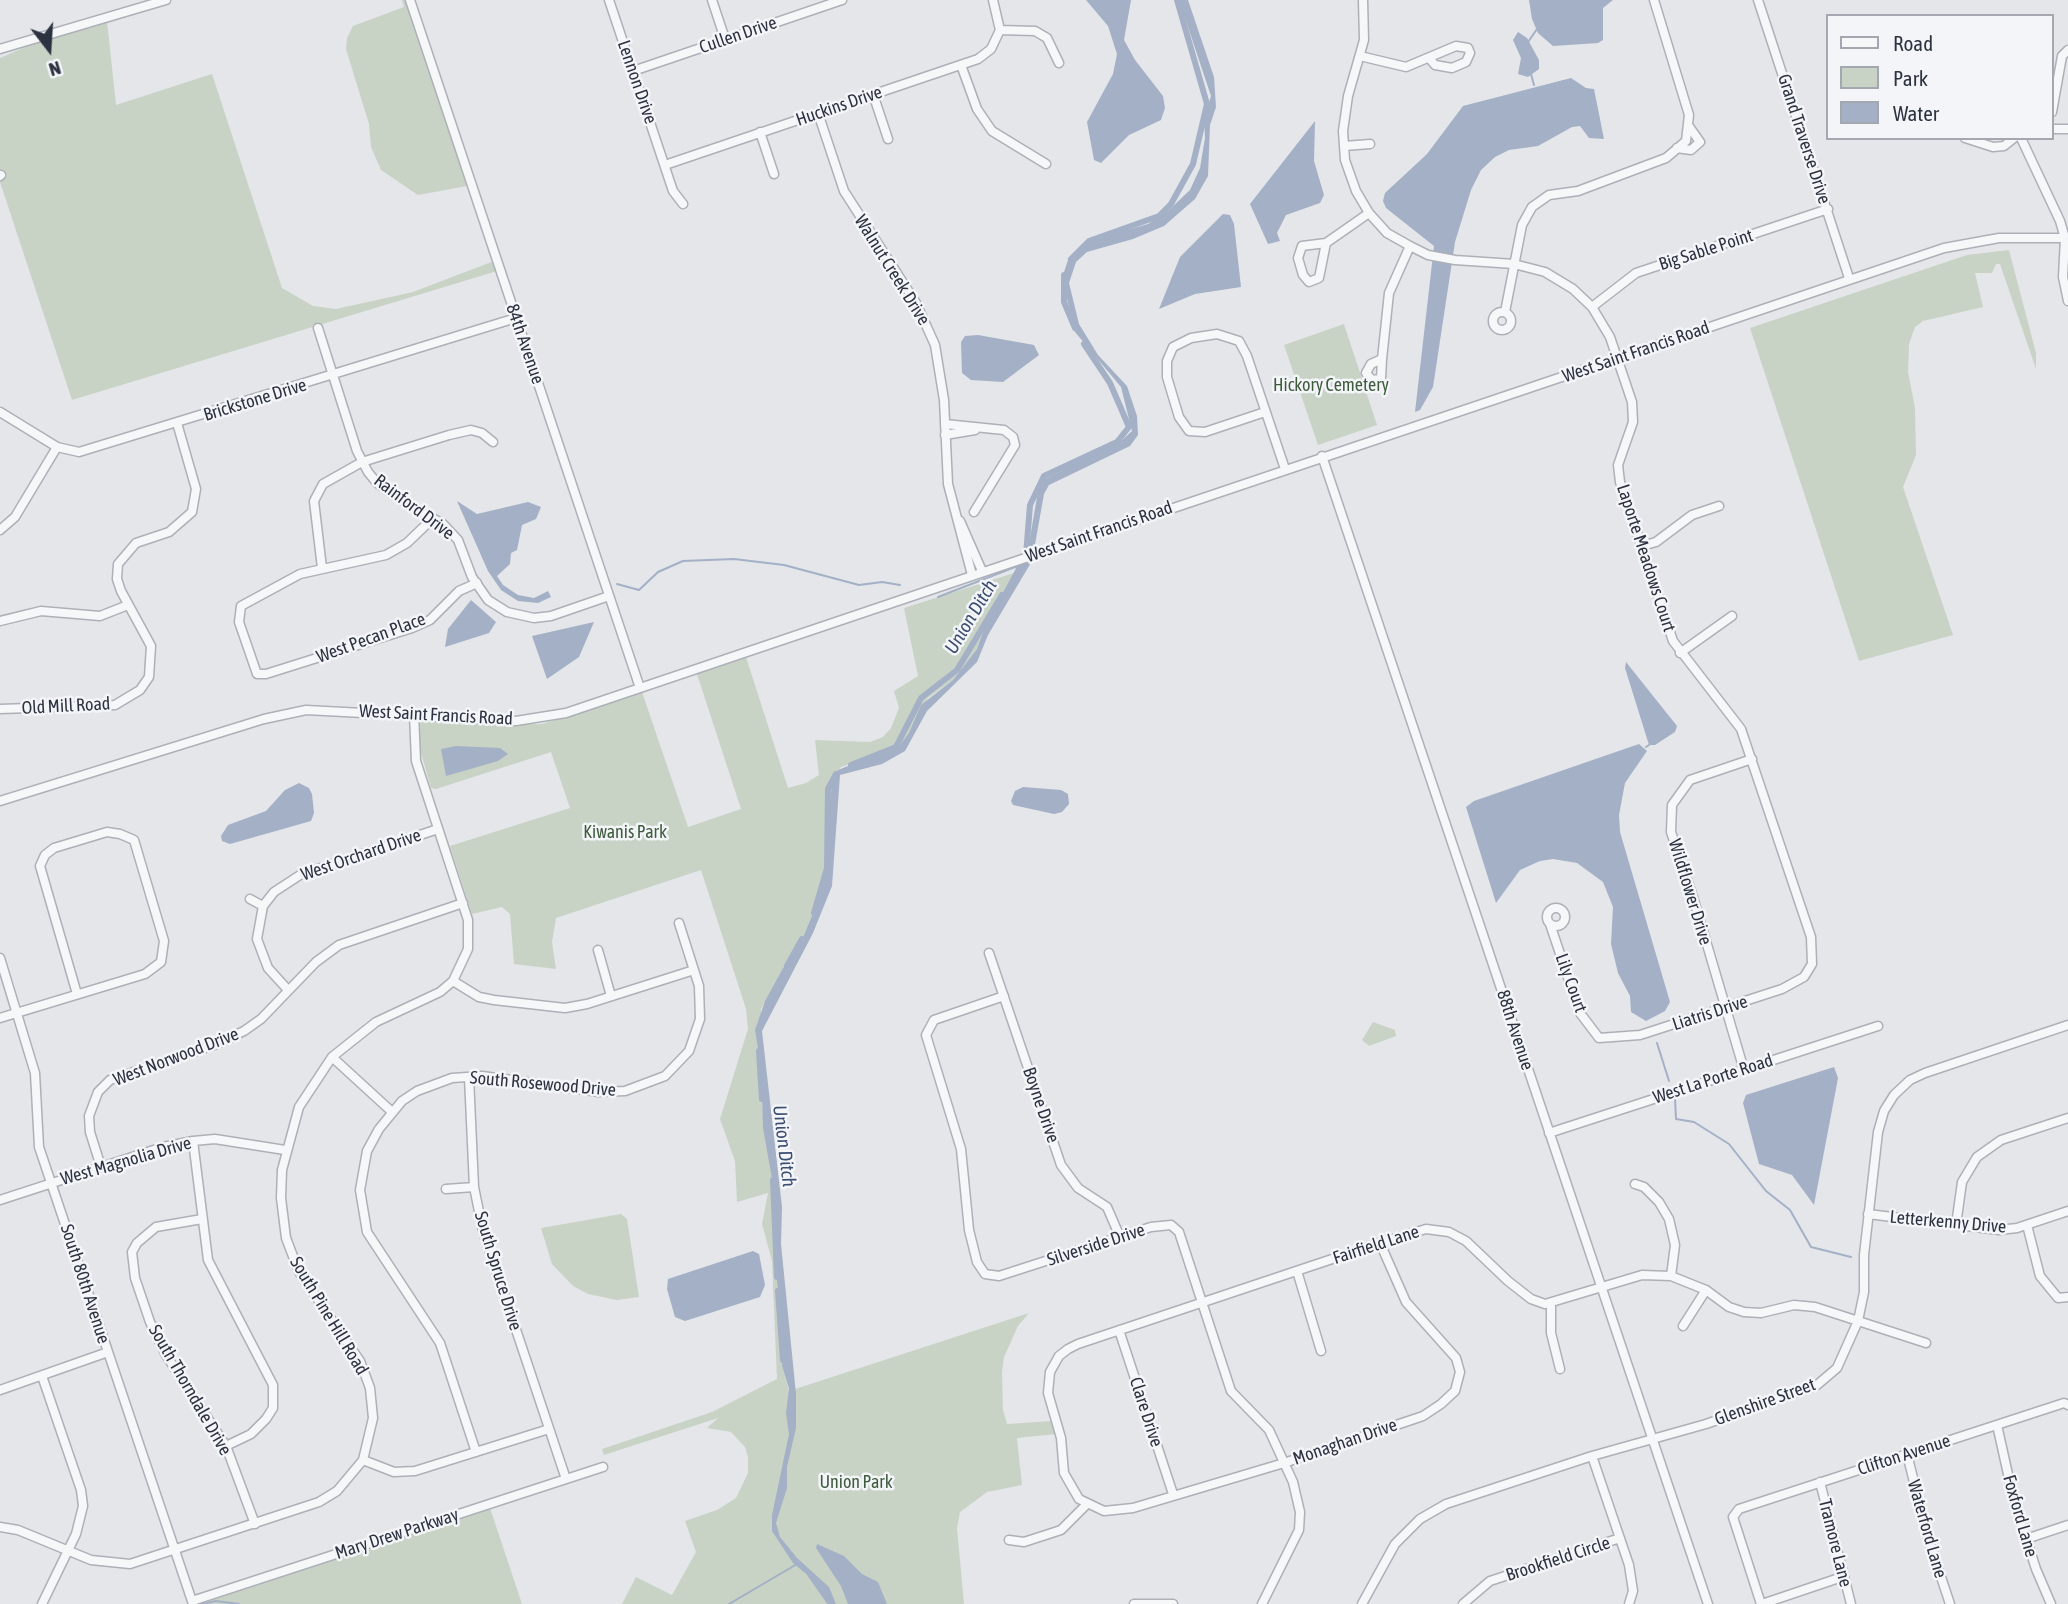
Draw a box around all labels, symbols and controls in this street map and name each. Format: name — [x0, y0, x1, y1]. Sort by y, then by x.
street label: Cullen Drive — [696, 12, 780, 58]
north arrow — [14, 14, 84, 84]
legend — [1826, 14, 2054, 140]
text: Road — [1893, 31, 1933, 55]
street label: Lennon Drive — [613, 37, 661, 127]
text: N — [47, 57, 64, 81]
text: Park — [1893, 66, 1928, 90]
street label: Grand Traverse Drive — [1773, 71, 1835, 207]
street label: Huckins Drive — [793, 81, 885, 131]
text: Water — [1893, 101, 1939, 125]
street label: Walnut Creek Drive — [850, 211, 934, 329]
street label: Big Sable Point — [1656, 225, 1756, 275]
street label: 84th Avenue — [501, 301, 549, 387]
street label: West Saint Francis Road — [1560, 317, 1712, 387]
street label: Brickstone Drive — [201, 374, 309, 426]
park label: Hickory Cemetery — [1273, 374, 1389, 396]
street label: Rainford Drive — [370, 470, 458, 544]
street label: Laporte Meadows Court — [1612, 482, 1680, 634]
street label: West Saint Francis Road — [1023, 497, 1175, 567]
water label: Union Ditch — [940, 576, 1002, 658]
street label: West Pecan Place — [314, 608, 428, 668]
street label: Old Mill Road — [21, 693, 111, 719]
street label: West Saint Francis Road — [359, 700, 513, 730]
park label: Kiwanis Park — [583, 821, 667, 843]
street label: West Orchard Drive — [298, 824, 424, 886]
street label: Wildflower Drive — [1664, 836, 1716, 948]
street label: Lily Court — [1550, 951, 1592, 1015]
street label: 88th Avenue — [1492, 987, 1538, 1073]
street label: Liatris Drive — [1670, 991, 1750, 1035]
street label: West Norwood Drive — [110, 1023, 242, 1091]
street label: West La Porte Road — [1650, 1049, 1776, 1109]
street label: Boyne Drive — [1018, 1064, 1064, 1146]
street label: South Rosewood Drive — [469, 1067, 617, 1101]
water label: Union Ditch — [768, 1104, 800, 1188]
street label: West Magnolia Drive — [58, 1132, 194, 1190]
street label: Letterkenny Drive — [1889, 1206, 2007, 1238]
street label: South Spruce Drive — [470, 1209, 526, 1333]
street label: Silverside Drive — [1044, 1219, 1148, 1271]
street label: Fairfield Lane — [1330, 1221, 1422, 1269]
street label: South 80th Avenue — [56, 1222, 114, 1346]
street label: South Pine Hill Road — [285, 1253, 373, 1379]
street label: South Thorndale Drive — [144, 1321, 236, 1459]
street label: Clare Drive — [1125, 1374, 1167, 1450]
street label: Glenshire Street — [1712, 1374, 1818, 1430]
street label: Monaghan Drive — [1290, 1414, 1400, 1470]
street label: Clifton Avenue — [1855, 1430, 1953, 1480]
park label: Union Park — [819, 1471, 893, 1493]
street label: Foxford Lane — [1998, 1472, 2042, 1560]
street label: Waterford Lane — [1903, 1477, 1951, 1581]
street label: Tramore Lane — [1814, 1497, 1856, 1589]
street label: Mary Drew Parkway — [332, 1504, 462, 1564]
street label: Brookfield Circle — [1503, 1532, 1613, 1586]

